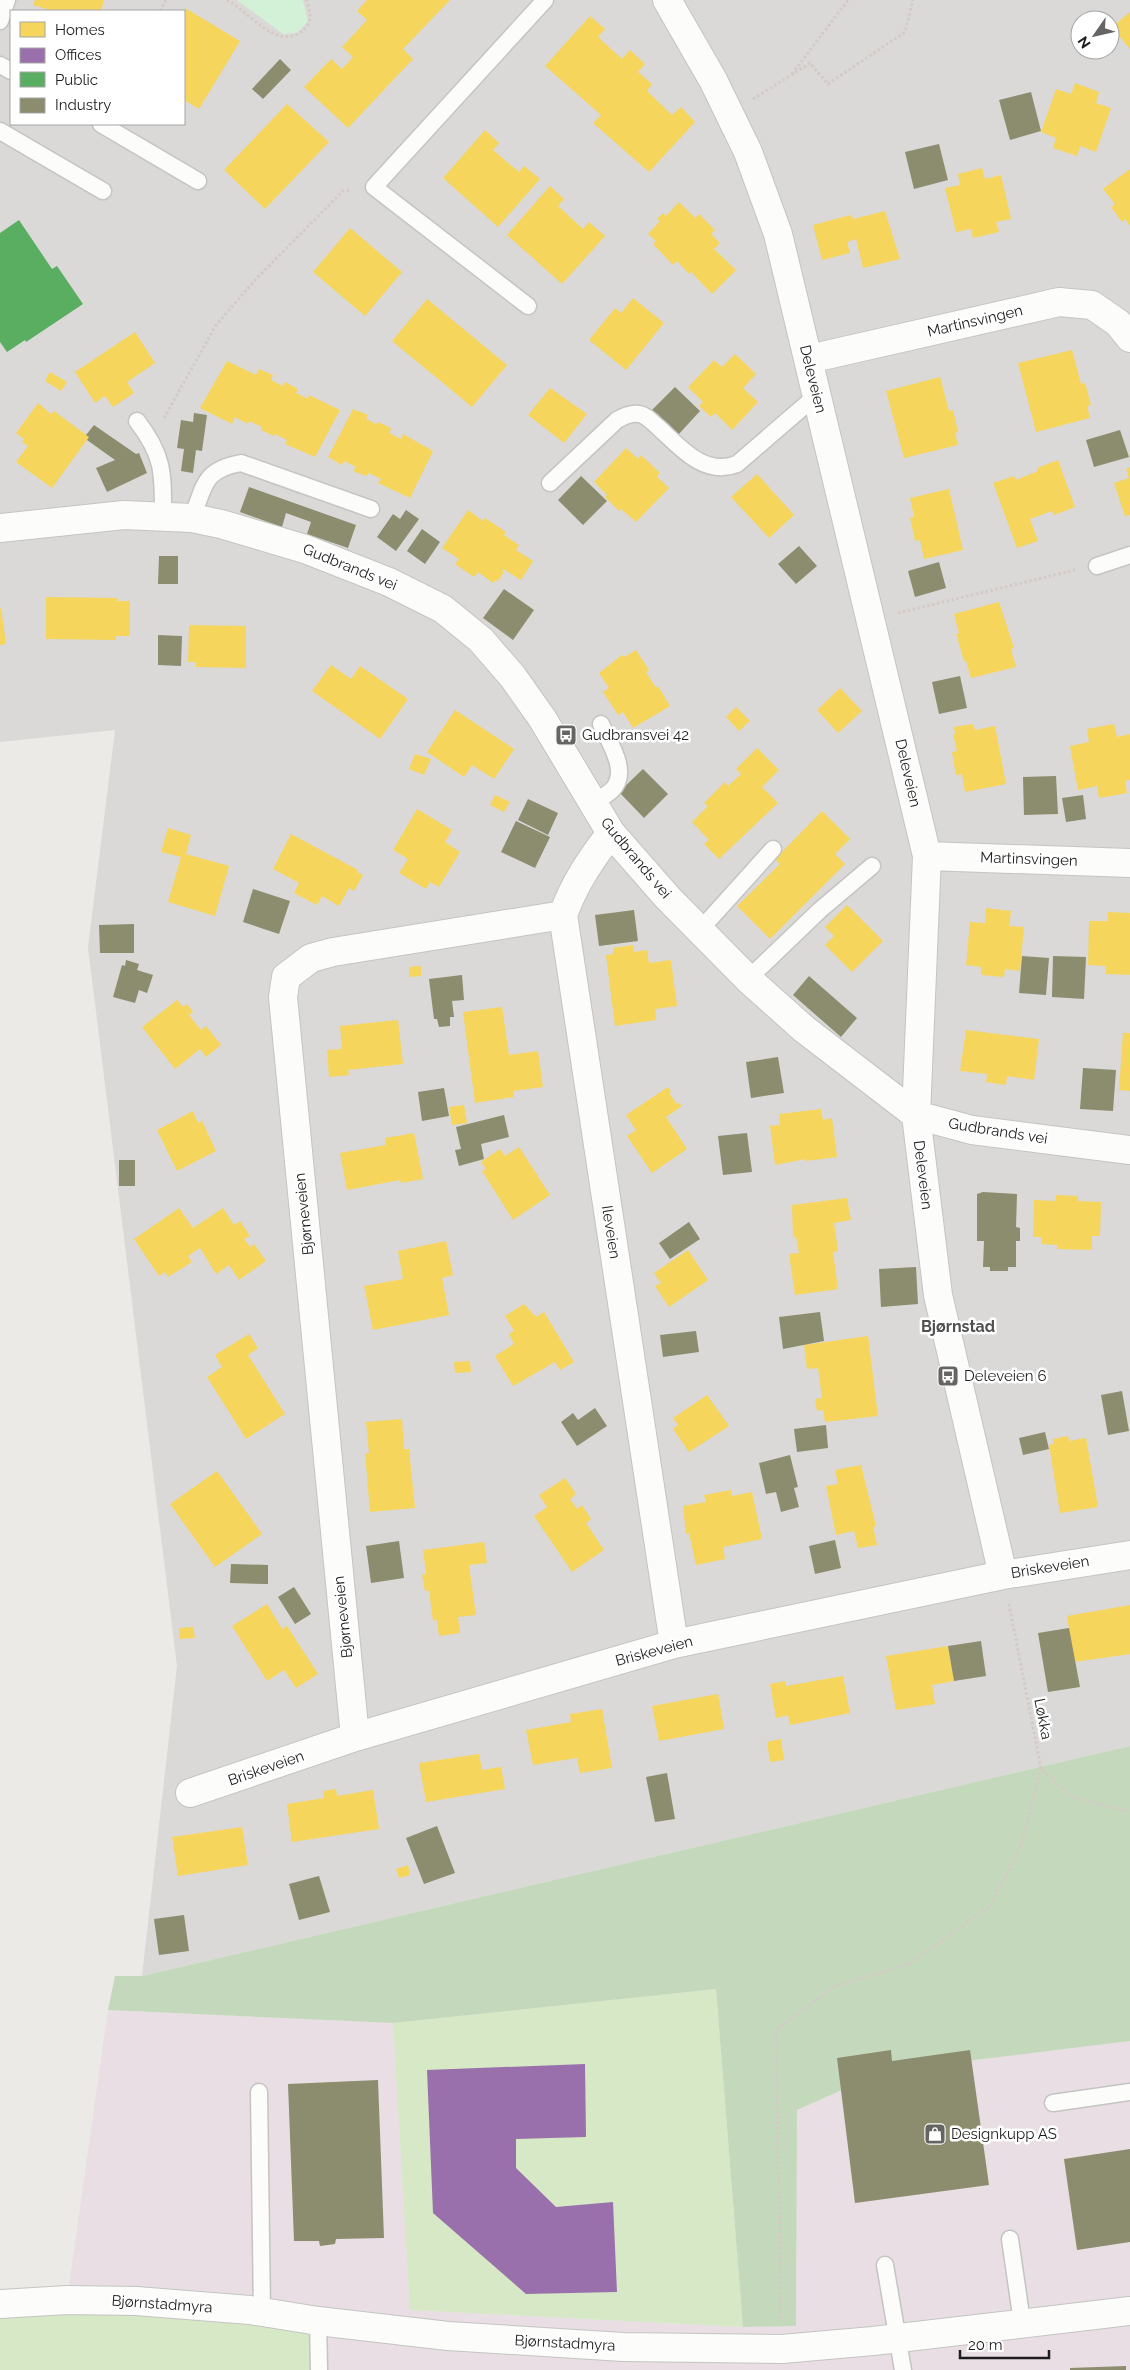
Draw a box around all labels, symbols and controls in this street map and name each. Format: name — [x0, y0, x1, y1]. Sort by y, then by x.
legend — [10, 10, 185, 125]
north arrow — [1070, 10, 1120, 60]
text: Homes — [55, 21, 105, 39]
text: N — [1075, 33, 1094, 51]
text: Offices — [55, 46, 102, 64]
text: Public — [55, 71, 98, 89]
text: Industry — [55, 96, 111, 114]
street label: Martinsvingen — [925, 301, 1025, 341]
street label: Deleveien — [796, 343, 830, 415]
street label: Gudbrands vei — [300, 540, 400, 594]
bus stop icon: Gudbransvei 42 — [554, 723, 578, 747]
place label: Gudbransvei 42 — [582, 726, 689, 744]
street label: Deleveien — [891, 737, 925, 809]
street label: Gudbrands vei — [597, 814, 675, 902]
street label: Martinsvingen — [980, 848, 1078, 870]
street label: Gudbrands vei — [947, 1114, 1049, 1148]
street label: Deleveien — [910, 1139, 936, 1211]
street label: Bjørneveien — [291, 1172, 317, 1256]
street label: Ileveien — [598, 1204, 624, 1260]
district label: Bjørnstad — [921, 1317, 995, 1336]
bus stop icon: Deleveien 6 — [936, 1364, 960, 1388]
place label: Deleveien 6 — [964, 1367, 1046, 1385]
street label: Briskeveien — [1009, 1552, 1091, 1582]
street label: Bjørneveien — [330, 1575, 356, 1659]
street label: Briskeveien — [613, 1632, 695, 1670]
street label: Løkka — [1030, 1697, 1056, 1741]
street label: Briskeveien — [226, 1747, 306, 1789]
shop icon: Designkupp AS — [923, 2122, 947, 2146]
place label: Designkupp AS — [951, 2125, 1057, 2143]
street label: Bjørnstadmyra — [111, 2291, 213, 2317]
scale bar — [960, 2328, 1049, 2360]
street label: Bjørnstadmyra — [514, 2331, 616, 2355]
text: 20 m — [968, 2336, 1003, 2354]

